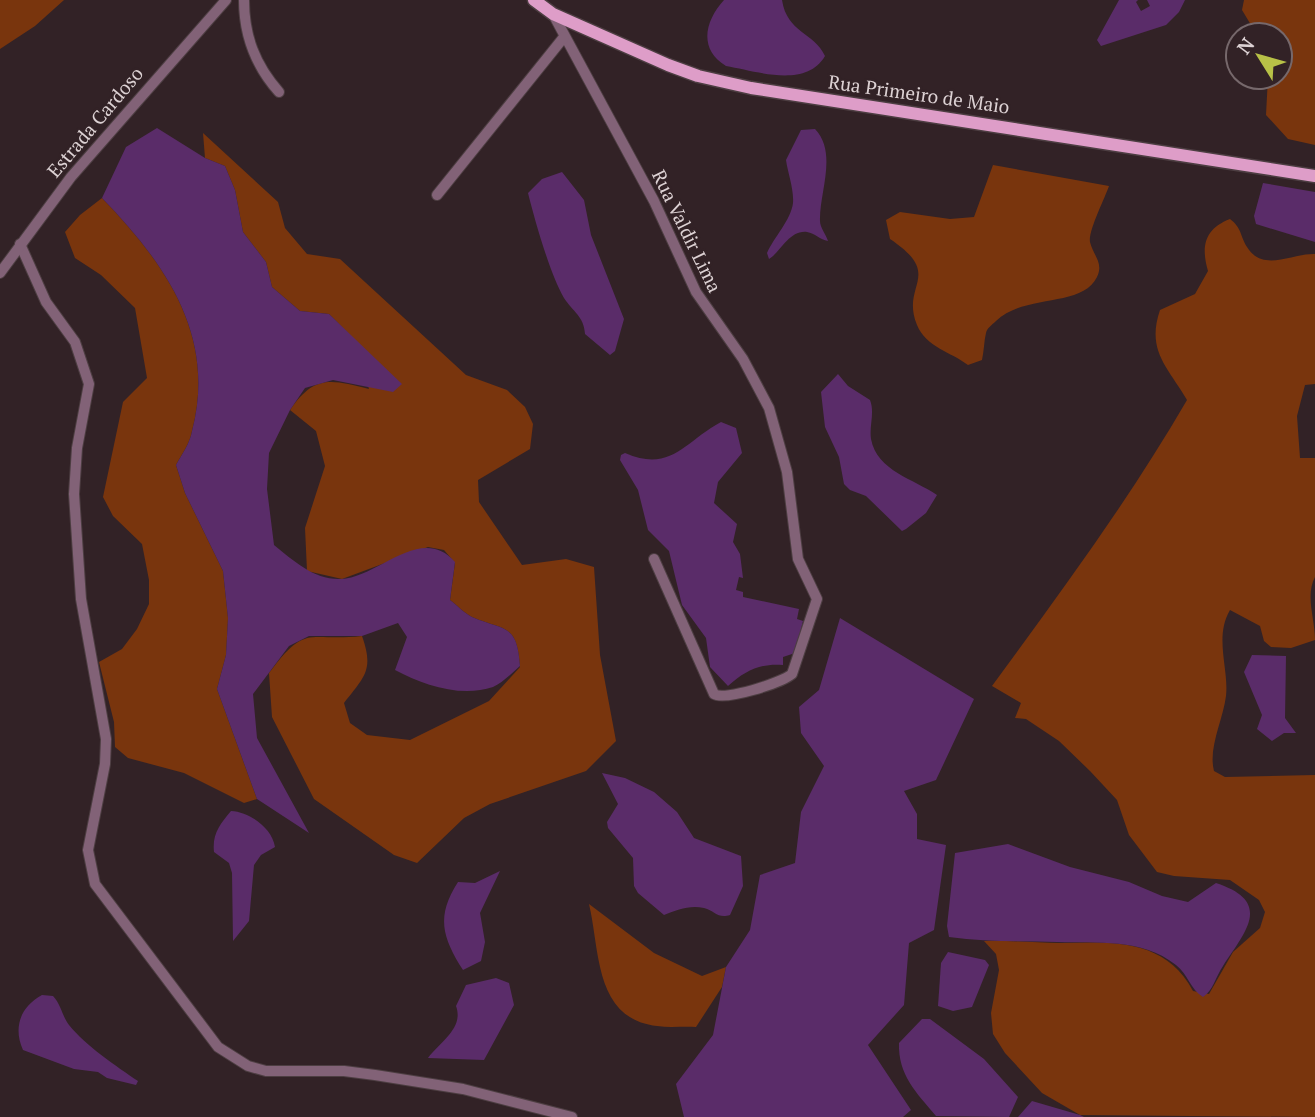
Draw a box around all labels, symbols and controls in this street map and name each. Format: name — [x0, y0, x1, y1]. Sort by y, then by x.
north arrow — [1224, 21, 1294, 91]
text: N — [1231, 32, 1260, 59]
street label: Estrada Cardoso — [41, 61, 148, 182]
street label: Rua Primeiro de Maio — [827, 68, 1011, 119]
street label: Rua Valdir Lima — [647, 165, 728, 297]

